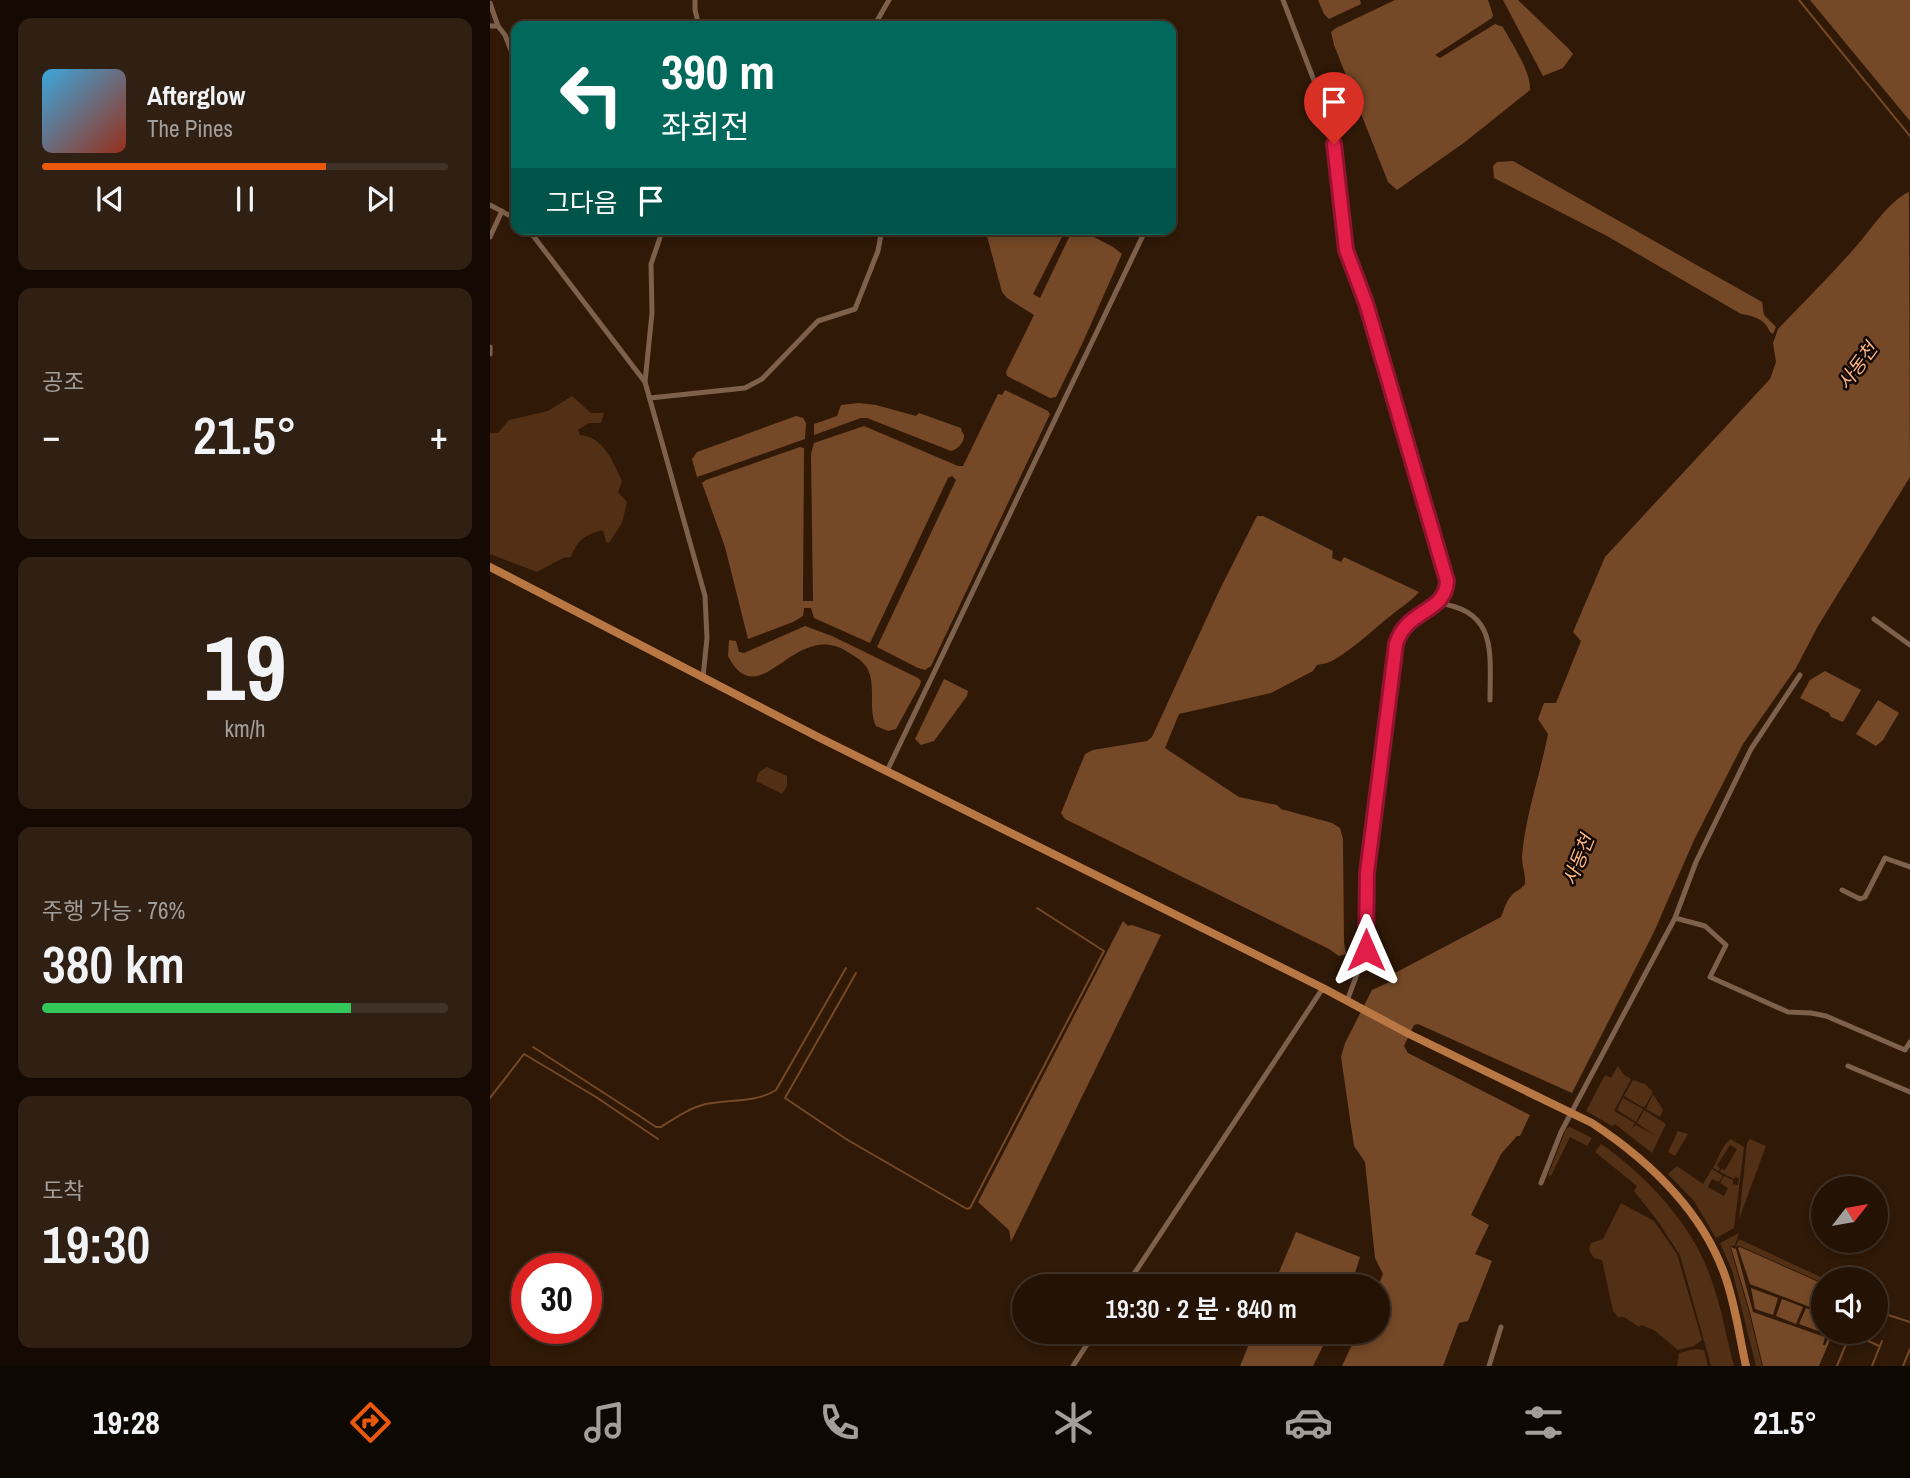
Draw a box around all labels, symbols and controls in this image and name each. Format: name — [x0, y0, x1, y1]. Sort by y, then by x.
text: 390 m — [661, 38, 775, 104]
icon: left — [546, 49, 637, 140]
pin — [1304, 72, 1364, 144]
text: Afterglow — [147, 78, 245, 113]
icon: arrive — [1315, 83, 1353, 121]
text: 좌회전 — [661, 105, 749, 148]
text: The Pines — [147, 113, 233, 144]
icon: previous — [91, 180, 129, 218]
icon: pause — [226, 180, 264, 218]
icon: next — [361, 180, 399, 218]
icon: arrive — [632, 182, 670, 220]
text: 그다음 — [546, 185, 618, 220]
water label: 사동천 — [1831, 336, 1884, 395]
text: 공조 — [42, 366, 84, 397]
text: 21.5° — [193, 400, 297, 470]
text: − — [42, 410, 60, 461]
text: + — [430, 410, 448, 461]
text: 19 — [204, 606, 287, 728]
text: km/h — [225, 713, 265, 744]
water label: 사동천 — [1556, 829, 1600, 889]
text: 주행 가능 · 76% — [42, 895, 185, 926]
position arrow — [1329, 913, 1403, 987]
text: 380 km — [42, 929, 185, 999]
text: 도착 — [42, 1175, 84, 1206]
north arrow — [1811, 1176, 1888, 1253]
map controls — [1811, 1176, 1888, 1344]
text: 19:30 — [42, 1209, 150, 1279]
speed limit sign: 30 — [511, 1253, 602, 1344]
button: sound — [1811, 1267, 1888, 1344]
text: 19:30 · 2 분 · 840 m — [1105, 1291, 1297, 1326]
icon: directions — [346, 1398, 395, 1447]
icon: music — [580, 1398, 629, 1447]
icon: phone — [815, 1398, 864, 1447]
icon: climate — [1049, 1398, 1098, 1447]
icon: car — [1284, 1398, 1333, 1447]
icon: filters — [1519, 1398, 1568, 1447]
text: 19:28 — [93, 1401, 160, 1444]
text: 21.5° — [1753, 1401, 1817, 1444]

